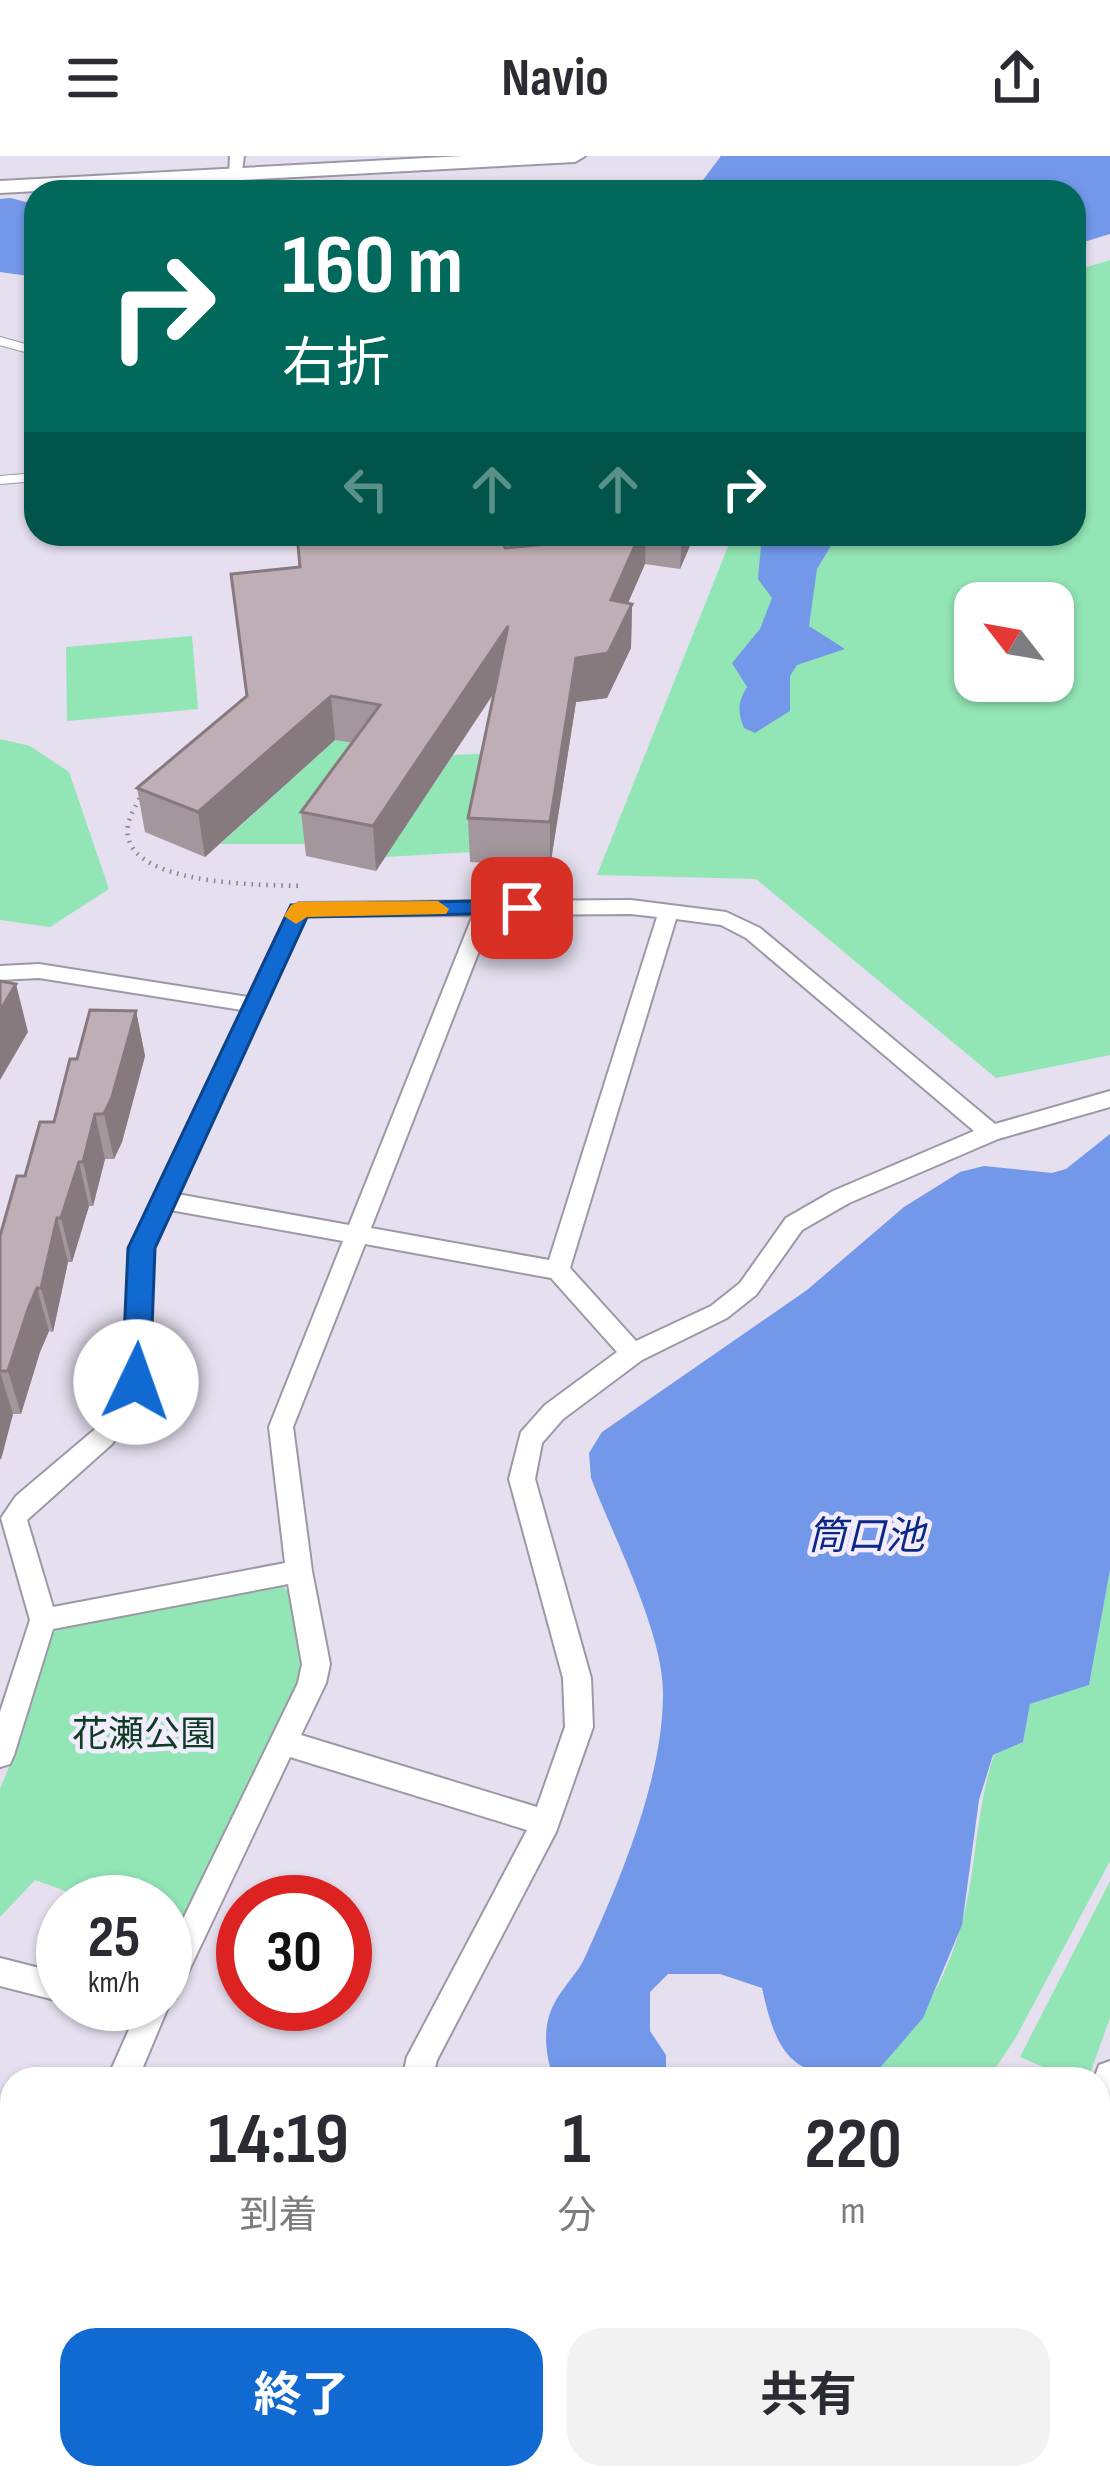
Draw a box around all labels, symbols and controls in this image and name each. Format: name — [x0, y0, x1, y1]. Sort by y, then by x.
icon: menu — [60, 45, 126, 111]
icon: share — [984, 45, 1050, 111]
text: Navio — [501, 46, 609, 111]
text: 160 m — [282, 216, 463, 317]
icon: right — [84, 228, 240, 384]
text: 右折 — [282, 332, 390, 397]
icon: left — [333, 456, 399, 522]
icon: ahead — [459, 456, 525, 522]
icon: ahead — [585, 456, 651, 522]
icon: right — [711, 456, 777, 522]
north arrow — [954, 582, 1074, 702]
map controls — [954, 582, 1074, 702]
pin — [471, 857, 573, 959]
icon: arrive — [489, 875, 555, 941]
position arrow — [73, 1319, 199, 1445]
water label: 筒口池 — [807, 1514, 928, 1561]
park label: 花瀬公園 — [72, 1714, 216, 1757]
speed limit sign: 30 — [216, 1875, 372, 2031]
text: 25 — [88, 1902, 140, 1974]
text: km/h — [88, 1965, 140, 2001]
text: 14:19 — [208, 2097, 349, 2184]
text: 1 — [563, 2097, 591, 2184]
text: 220 — [804, 2102, 902, 2189]
text: m — [841, 2188, 866, 2235]
text: 到着 — [240, 2193, 318, 2240]
text: 分 — [557, 2193, 596, 2240]
button: 終了 — [60, 2328, 543, 2466]
button: 共有 — [567, 2328, 1050, 2466]

